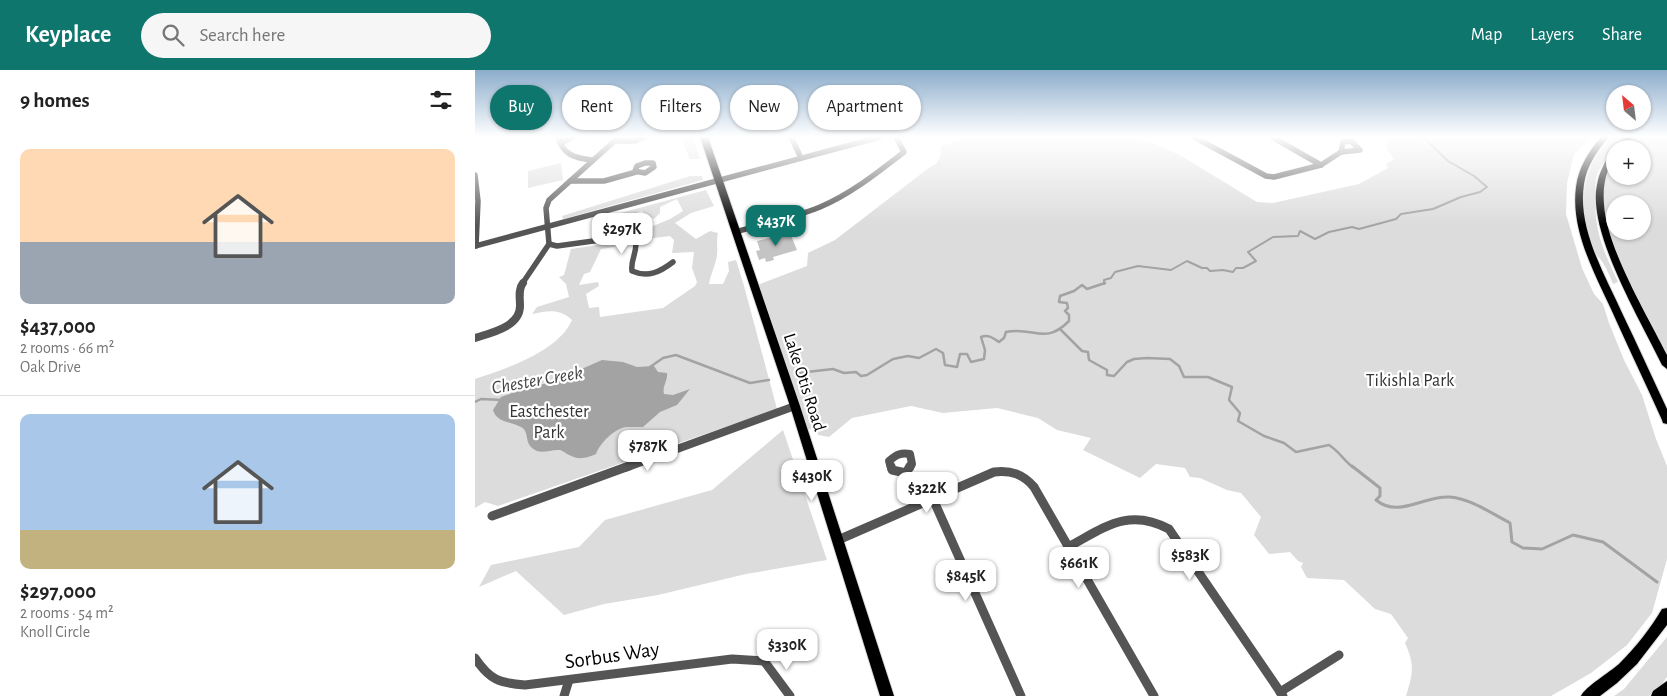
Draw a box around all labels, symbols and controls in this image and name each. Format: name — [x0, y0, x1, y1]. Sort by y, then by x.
search box — [141, 13, 491, 58]
icon: search — [159, 21, 187, 49]
text: Keyplace — [25, 23, 111, 47]
text: Search here — [199, 26, 285, 45]
text: Map — [1471, 26, 1502, 44]
text: Layers — [1530, 26, 1574, 44]
text: Share — [1602, 26, 1642, 44]
chip: Buy — [490, 85, 552, 130]
chip: Rent — [562, 85, 631, 130]
chip: Filters — [641, 85, 720, 130]
chip: New — [730, 85, 798, 130]
chip: Apartment — [808, 85, 921, 130]
north arrow — [1606, 85, 1651, 130]
map controls — [1606, 85, 1651, 240]
icon: filters — [427, 86, 455, 114]
text: 9 homes — [20, 90, 90, 111]
button: + — [1606, 140, 1651, 185]
icon: home — [193, 181, 283, 271]
button: − — [1606, 195, 1651, 240]
pin: $437K — [741, 204, 811, 247]
pin: $297K — [587, 212, 657, 255]
text: $437K — [757, 213, 795, 229]
text: $297K — [603, 221, 641, 237]
text: $437,000 — [20, 316, 96, 337]
street label: Lake Otis Road — [780, 331, 828, 434]
text: 2 rooms · 66 m² — [20, 340, 114, 356]
text: Oak Drive — [20, 359, 81, 375]
water label: Chester Creek — [490, 363, 585, 398]
park label: Tikishla Park — [1366, 372, 1455, 390]
park label: Eastchester Park — [509, 403, 589, 442]
pin: $787K — [613, 430, 683, 472]
text: $787K — [629, 438, 667, 454]
icon: home — [193, 447, 283, 537]
pin: $430K — [777, 460, 847, 502]
text: $430K — [792, 468, 832, 484]
pin: $322K — [892, 472, 962, 514]
text: $322K — [908, 480, 946, 496]
pin: $583K — [1155, 538, 1225, 581]
pin: $661K — [1044, 546, 1114, 589]
text: $583K — [1171, 547, 1209, 563]
text: $661K — [1060, 555, 1098, 571]
pin: $845K — [931, 560, 1001, 602]
text: $845K — [946, 568, 986, 584]
text: $297,000 — [20, 581, 96, 602]
text: 2 rooms · 54 m² — [20, 605, 114, 621]
text: Knoll Circle — [20, 624, 90, 640]
pin: $330K — [752, 628, 822, 671]
text: $330K — [768, 637, 806, 653]
street label: Sorbus Way — [563, 638, 661, 673]

